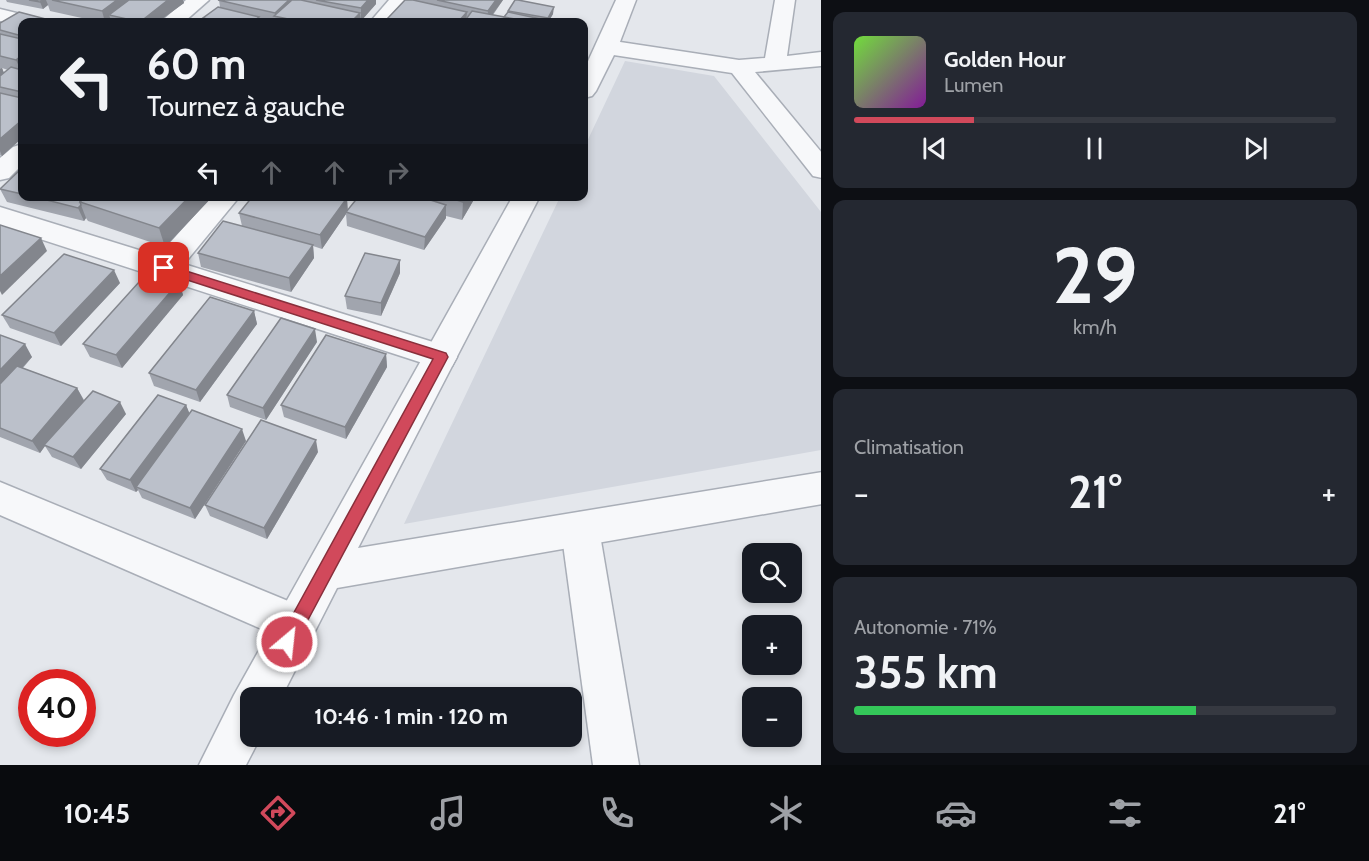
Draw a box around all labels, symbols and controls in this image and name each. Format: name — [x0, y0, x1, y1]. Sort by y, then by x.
text: 60 m — [147, 38, 246, 90]
icon: left — [48, 42, 126, 120]
text: Golden Hour — [944, 46, 1065, 73]
text: Lumen — [944, 73, 1003, 97]
text: Tournez à gauche — [147, 90, 345, 123]
icon: previous — [918, 132, 951, 165]
icon: pause — [1078, 132, 1111, 165]
icon: next — [1239, 132, 1272, 165]
icon: left — [192, 156, 225, 189]
icon: ahead — [255, 156, 288, 189]
icon: ahead — [318, 156, 351, 189]
icon: right — [381, 156, 414, 189]
text: 29 — [1052, 228, 1138, 323]
pin — [138, 242, 189, 293]
icon: arrive — [147, 251, 180, 284]
text: km/h — [1073, 315, 1117, 339]
text: Climatisation — [854, 435, 964, 459]
text: 21° — [1068, 465, 1122, 519]
text: − — [854, 473, 869, 513]
text: + — [1321, 473, 1336, 513]
map controls — [742, 543, 802, 747]
button: search — [742, 543, 802, 603]
position arrow — [255, 610, 319, 674]
button: + — [742, 615, 802, 675]
text: Autonomie · 71% — [854, 615, 997, 639]
text: 355 km — [854, 645, 998, 699]
speed limit sign: 40 — [18, 669, 96, 747]
button: − — [742, 687, 802, 747]
text: 10:46 · 1 min · 120 m — [314, 703, 508, 730]
icon: directions — [257, 792, 299, 834]
icon: music — [427, 792, 469, 834]
icon: phone — [596, 792, 638, 834]
icon: climate — [765, 792, 807, 834]
icon: car — [935, 792, 977, 834]
icon: filters — [1104, 792, 1146, 834]
text: 10:45 — [64, 797, 130, 830]
text: 21° — [1273, 797, 1305, 830]

